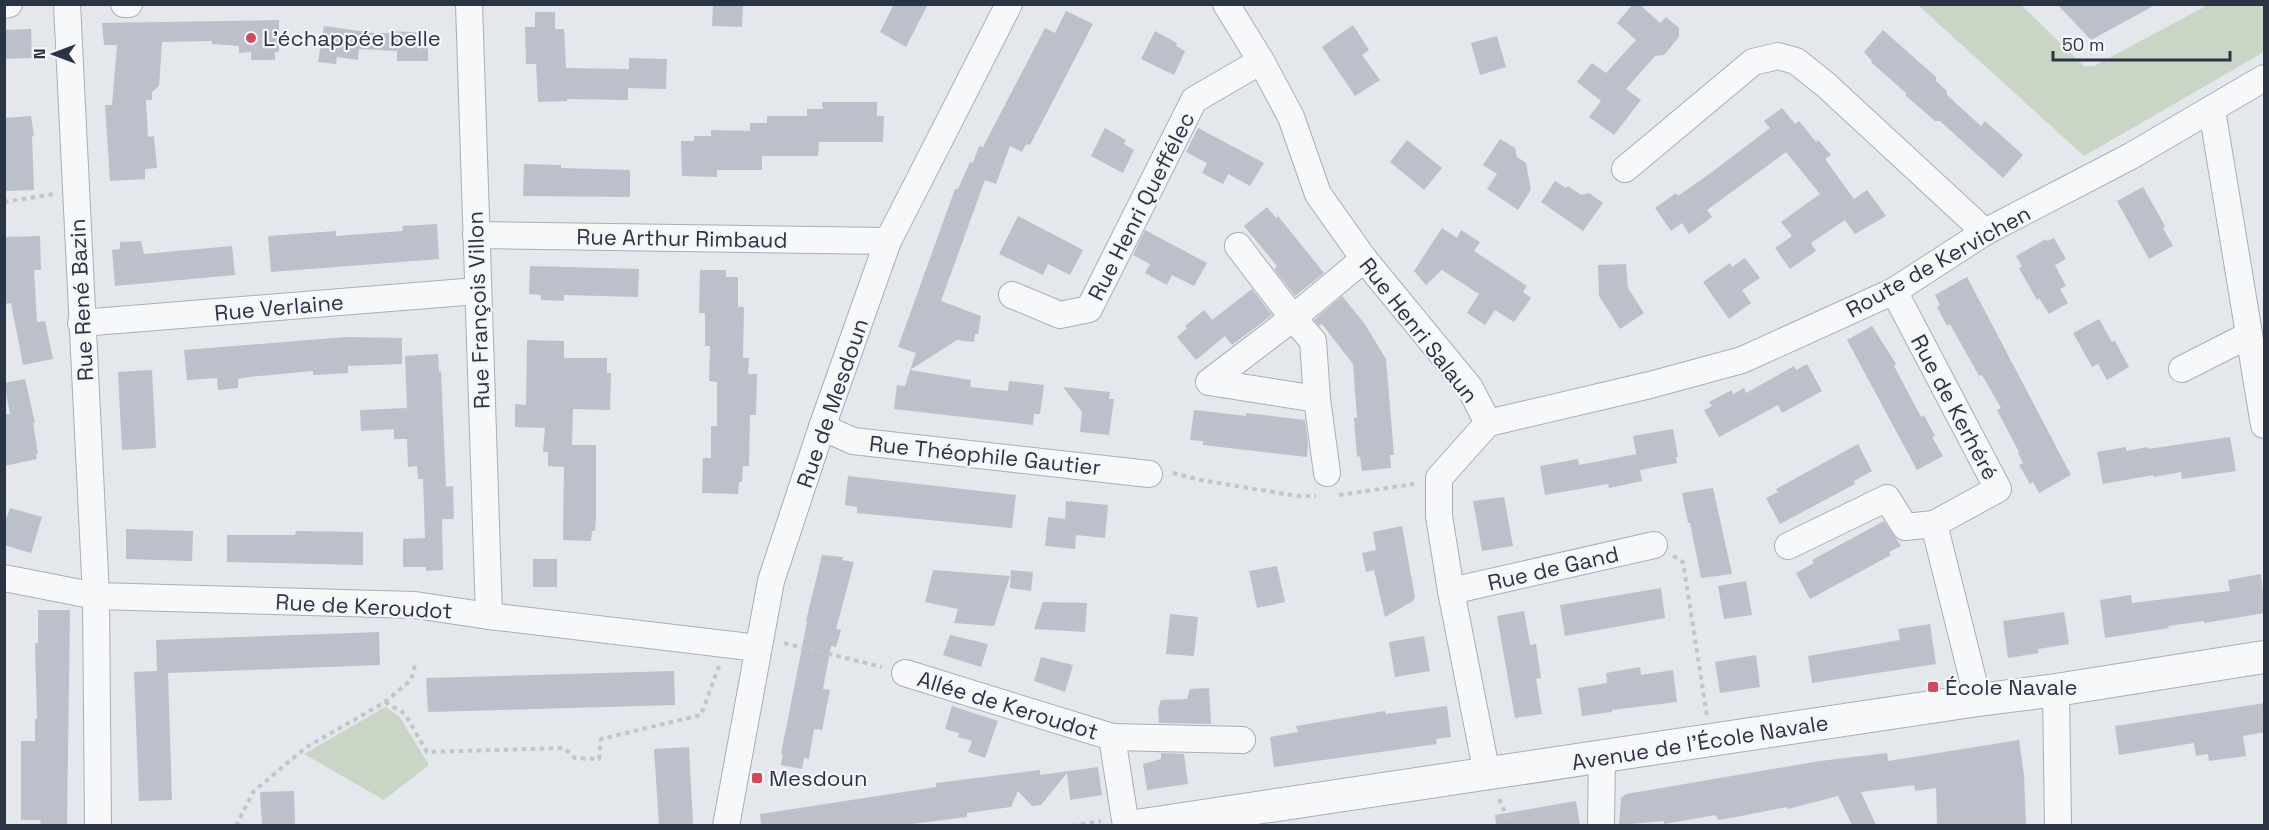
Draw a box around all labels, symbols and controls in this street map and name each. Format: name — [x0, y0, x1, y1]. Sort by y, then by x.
north arrow — [24, 24, 84, 84]
place label: L'échappée belle — [263, 24, 441, 52]
scale bar — [2053, 24, 2230, 62]
marker: L'échappée belle — [244, 31, 258, 45]
text: 50 m — [2062, 33, 2104, 56]
text: N — [29, 49, 50, 59]
street label: Rue Henri Queffélec — [1081, 107, 1201, 305]
street label: Route de Kervichen — [1841, 199, 2035, 323]
street label: Rue François Villon — [461, 211, 495, 409]
street label: Rue René Bazin — [63, 218, 99, 382]
street label: Rue Arthur Rimbaud — [576, 222, 788, 254]
street label: Rue Henri Salaun — [1353, 252, 1485, 408]
street label: Rue Verlaine — [213, 287, 345, 327]
street label: Rue de Mesdoun — [790, 315, 874, 491]
street label: Rue de Kerhéré — [1905, 330, 2005, 484]
street label: Rue Théophile Gautier — [868, 429, 1102, 481]
street label: Rue de Gand — [1485, 539, 1621, 597]
street label: Rue de Keroudot — [275, 587, 453, 625]
street label: Allée de Keroudot — [914, 664, 1102, 746]
place label: École Navale — [1945, 673, 2077, 701]
marker: École Navale — [1926, 680, 1940, 694]
street label: Avenue de l'École Navale — [1570, 708, 1830, 776]
place label: Mesdoun — [769, 764, 867, 792]
marker: Mesdoun — [750, 771, 764, 785]

